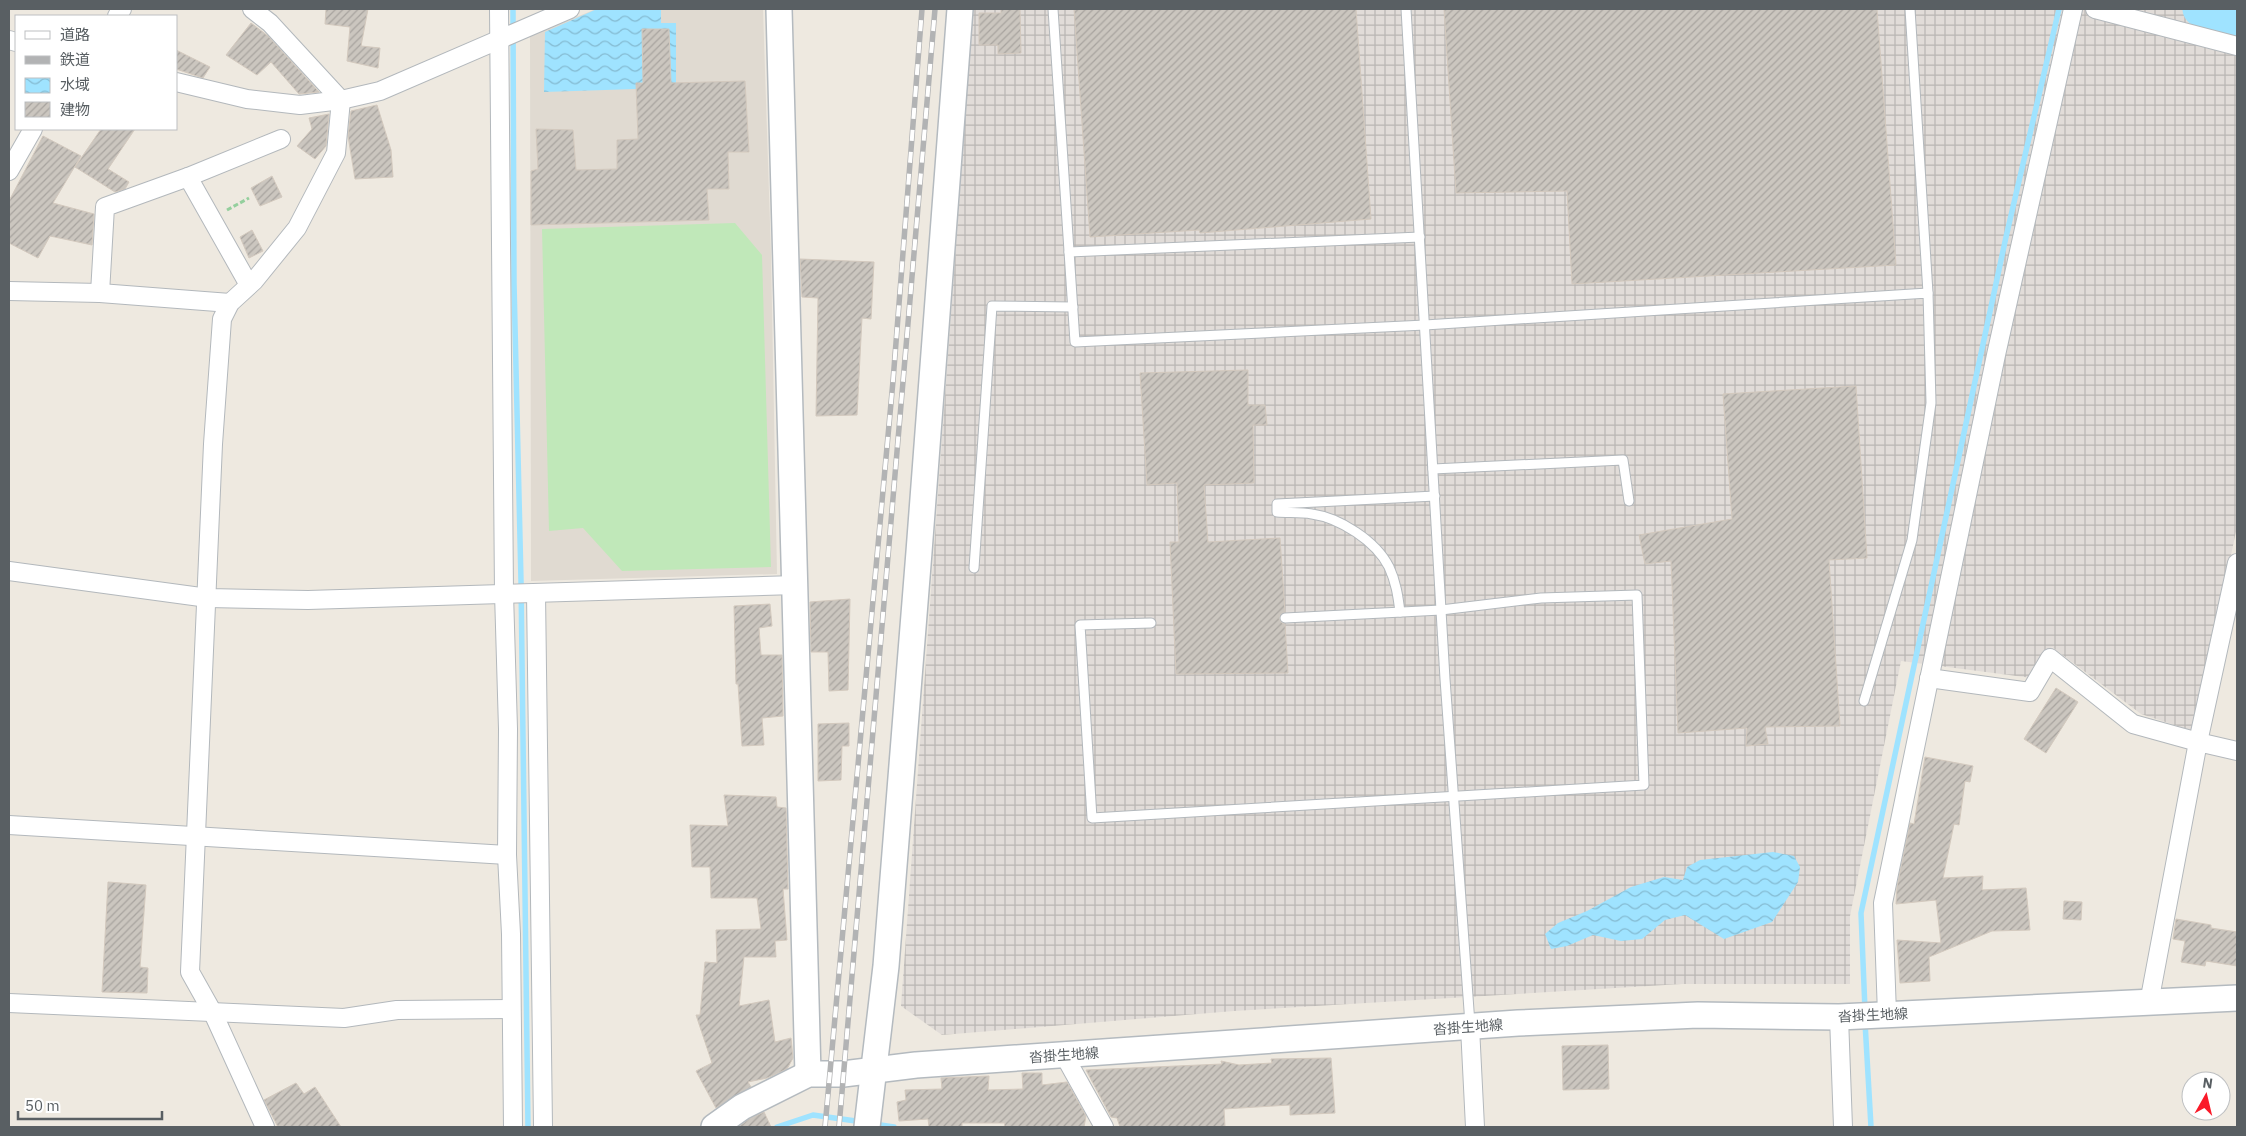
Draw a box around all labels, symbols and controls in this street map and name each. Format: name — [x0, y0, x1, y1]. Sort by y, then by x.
legend — [15, 15, 178, 130]
text: 道路 — [60, 25, 90, 44]
text: 鉄道 — [60, 50, 90, 69]
text: 水域 — [60, 75, 90, 94]
text: 建物 — [60, 100, 90, 119]
street label: 沓掛生地線 — [1838, 1004, 1908, 1026]
street label: 沓掛生地線 — [1432, 1016, 1504, 1038]
street label: 沓掛生地線 — [1028, 1044, 1100, 1066]
north arrow — [2181, 1071, 2231, 1121]
text: N — [2202, 1074, 2214, 1093]
scale bar — [18, 1088, 161, 1120]
text: 50 m — [25, 1096, 60, 1115]

